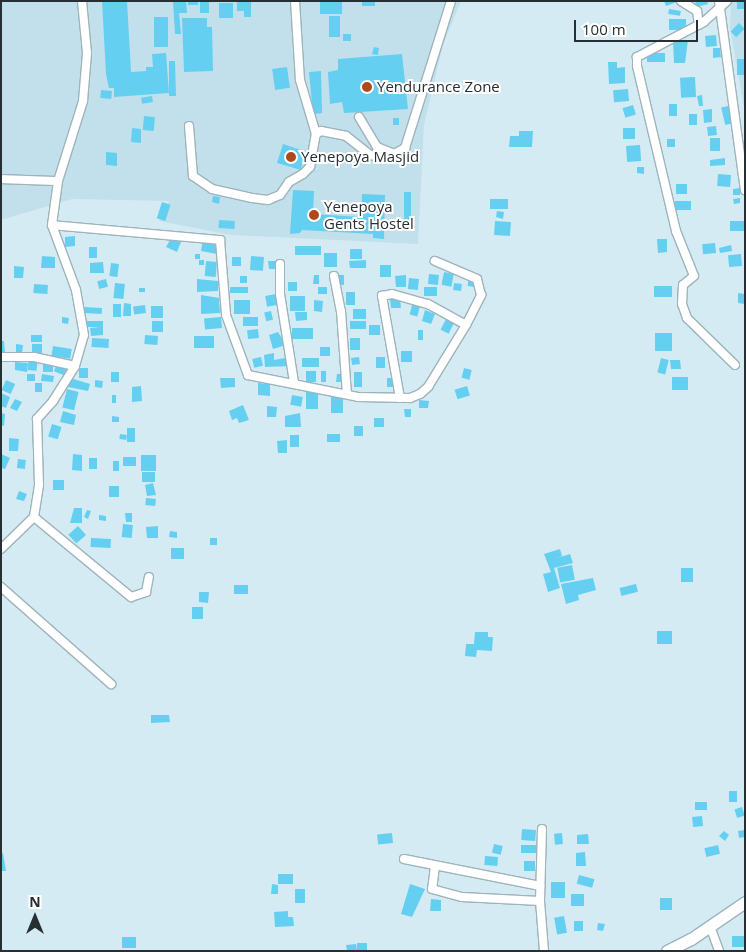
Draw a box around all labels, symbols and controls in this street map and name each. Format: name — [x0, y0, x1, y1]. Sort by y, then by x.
scale bar — [576, 10, 700, 42]
text: 100 m — [582, 19, 626, 39]
place label: Yendurance Zone — [377, 78, 500, 96]
marker: Yendurance Zone — [361, 81, 373, 93]
place label: Yenepoya Masjid — [301, 148, 419, 166]
marker: Yenepoya Masjid — [285, 151, 297, 163]
place label: Yenepoya Gents Hostel — [324, 197, 414, 232]
marker: Yenepoya Gents Hostel — [308, 209, 320, 221]
north arrow — [10, 892, 60, 942]
text: N — [29, 892, 41, 911]

